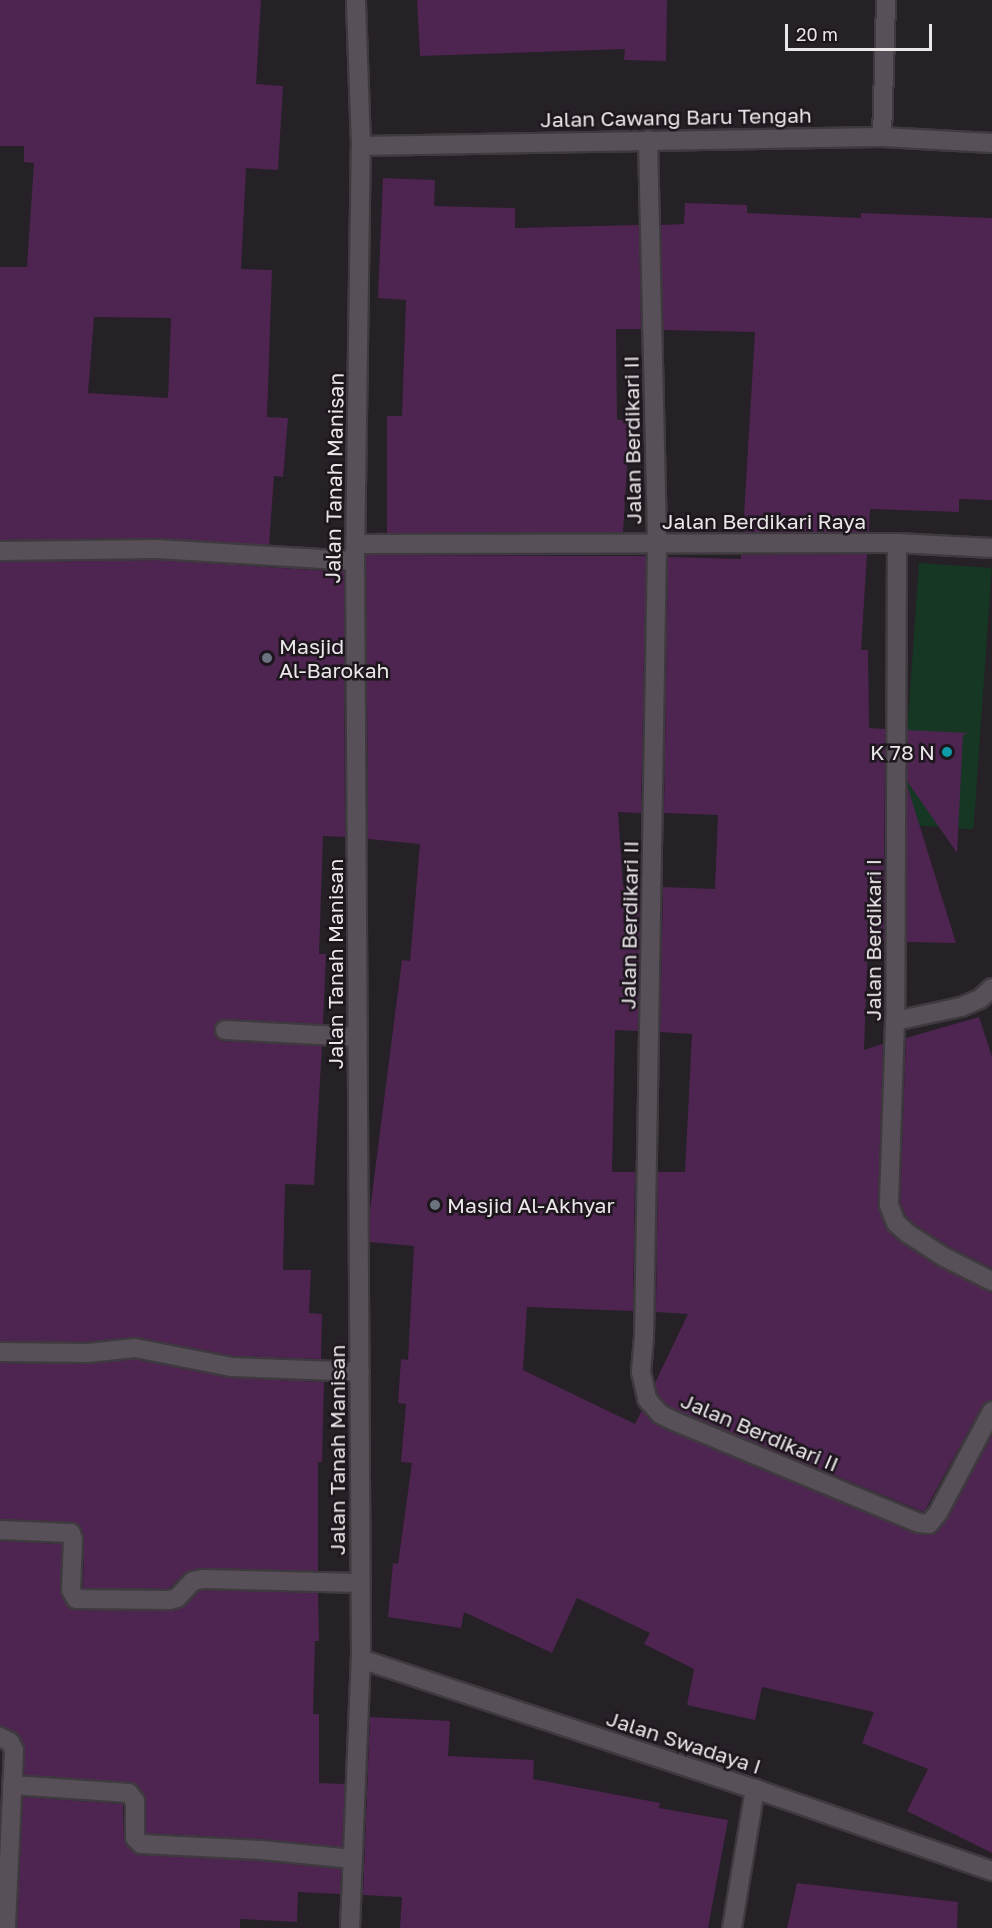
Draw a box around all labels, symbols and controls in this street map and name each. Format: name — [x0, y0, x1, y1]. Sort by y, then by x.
scale bar — [788, 12, 935, 50]
text: 20 m — [796, 23, 838, 45]
street label: Jalan Cawang Baru Tengah — [540, 102, 812, 132]
street label: Jalan Berdikari II — [618, 355, 646, 525]
street label: Jalan Tanah Manisan — [320, 373, 348, 583]
street label: Jalan Berdikari Raya — [662, 508, 866, 534]
place label: Masjid Al-Barokah — [279, 633, 389, 683]
marker: Masjid Al-Barokah — [260, 651, 274, 665]
place label: K 78 N — [870, 739, 935, 765]
marker: K 78 N — [940, 745, 954, 759]
street label: Jalan Berdikari II — [615, 840, 643, 1010]
street label: Jalan Tanah Manisan — [322, 859, 348, 1069]
street label: Jalan Berdikari I — [860, 859, 886, 1021]
place label: Masjid Al-Akhyar — [447, 1192, 615, 1218]
marker: Masjid Al-Akhyar — [428, 1198, 442, 1212]
street label: Jalan Tanah Manisan — [324, 1345, 350, 1555]
street label: Jalan Berdikari II — [677, 1387, 843, 1477]
street label: Jalan Swadaya I — [603, 1705, 765, 1779]

